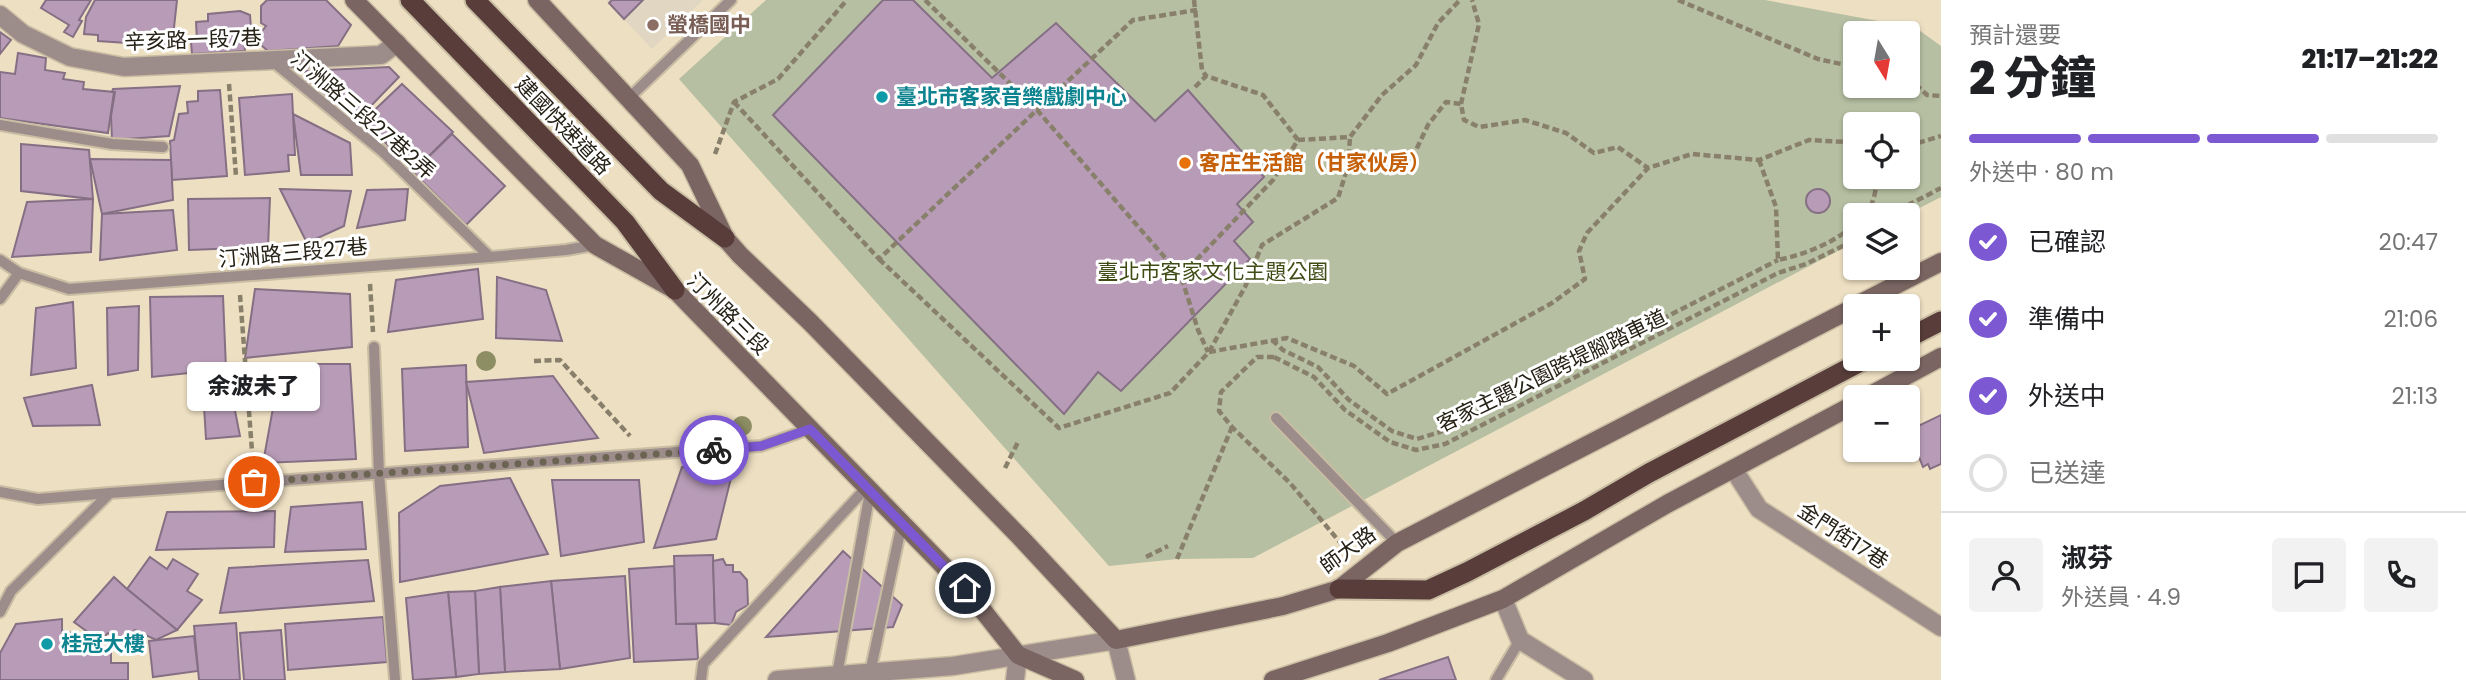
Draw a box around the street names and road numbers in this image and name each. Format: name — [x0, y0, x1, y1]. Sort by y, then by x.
street label: 辛亥路一段7巷 — [124, 23, 262, 56]
street label: 汀洲路三段27巷2弄 — [285, 44, 442, 185]
street label: 建國快速道路 — [509, 70, 618, 181]
street label: 汀洲路三段27巷 — [217, 232, 369, 273]
street label: 汀州路三段 — [681, 266, 776, 361]
street label: 客家主題公園跨堤腳踏車道 — [1432, 302, 1671, 439]
street label: 金門街17巷 — [1793, 496, 1894, 576]
street label: 師大路 — [1314, 519, 1382, 580]

